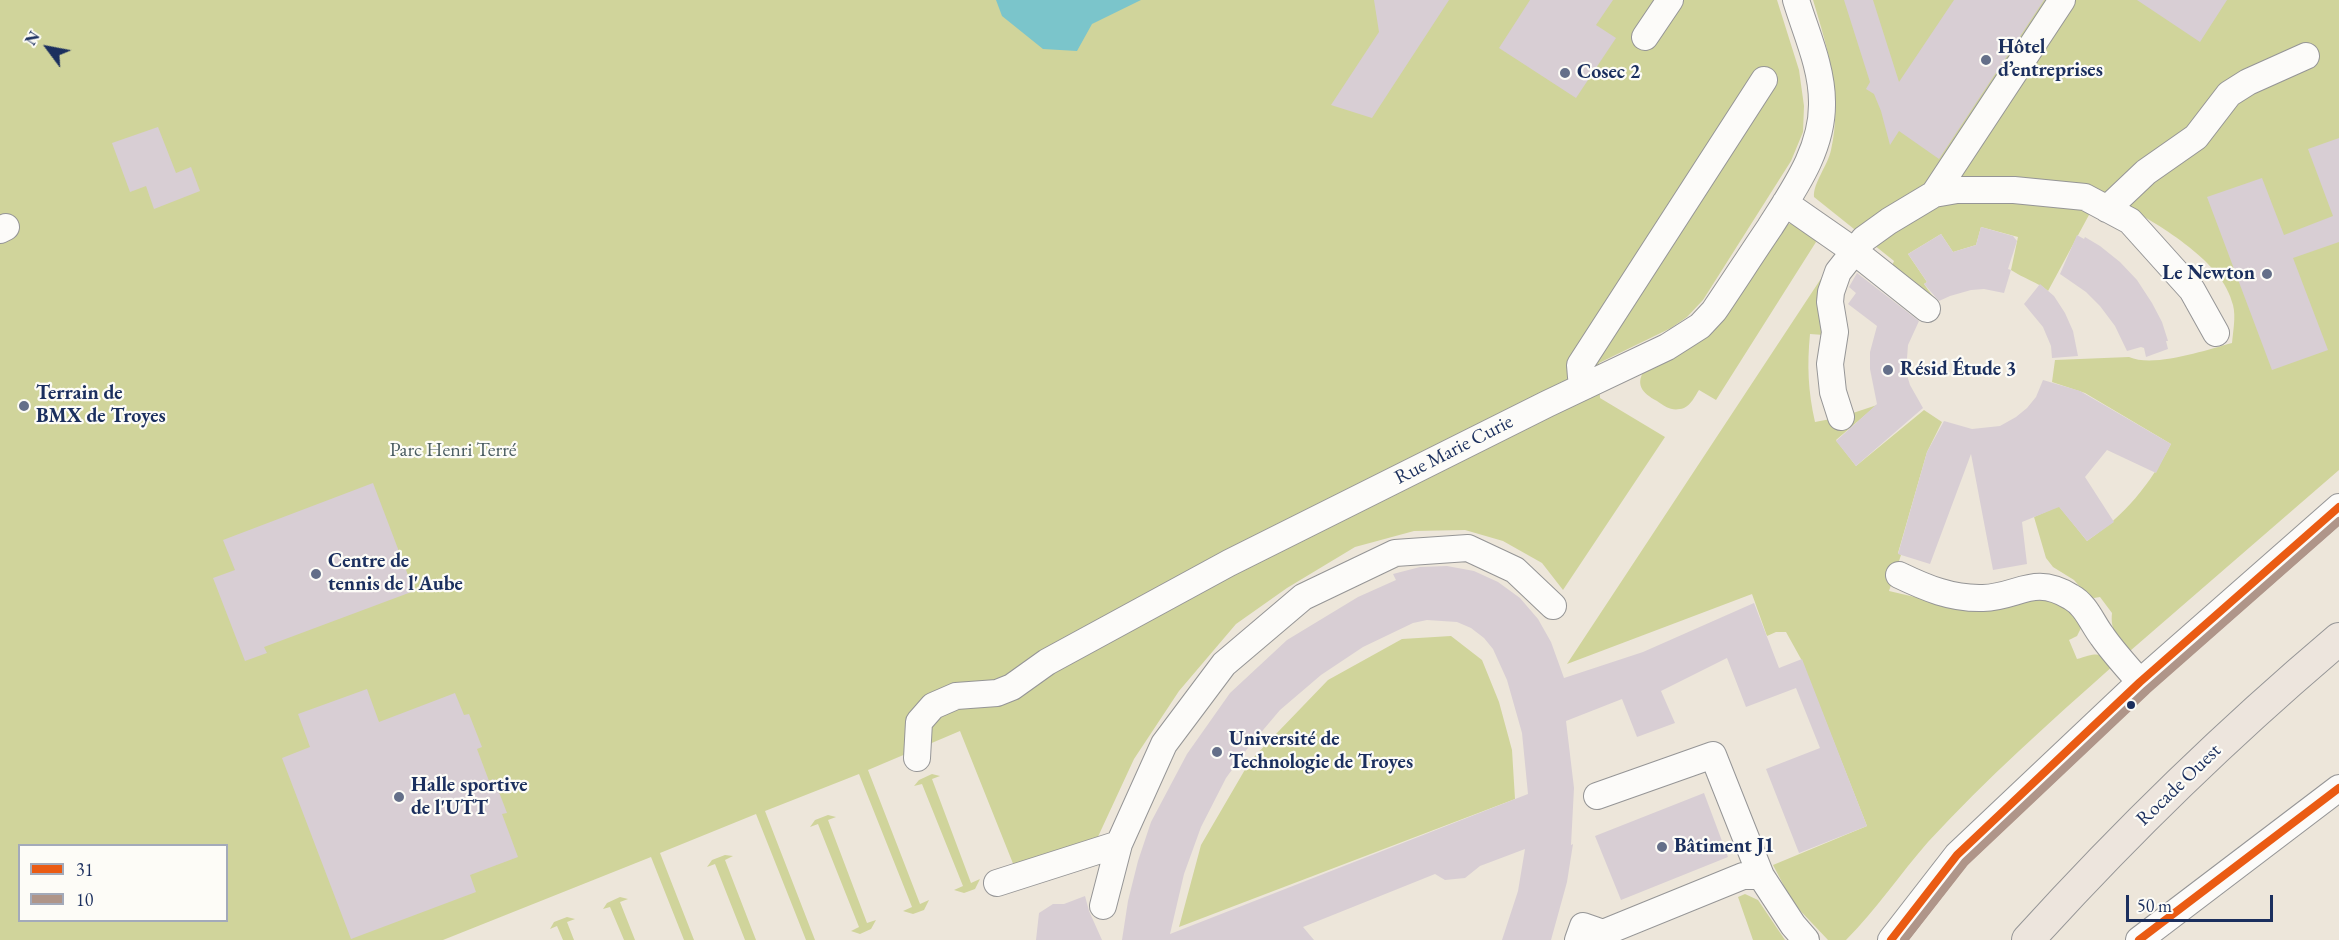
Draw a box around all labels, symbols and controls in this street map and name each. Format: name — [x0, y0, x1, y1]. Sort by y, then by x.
north arrow — [18, 18, 78, 78]
text: N — [20, 27, 45, 49]
place label: Hôtel d’entreprises — [1998, 36, 2103, 83]
marker: Hôtel d’entreprises — [1979, 53, 1993, 67]
place label: Cosec 2 — [1577, 61, 1640, 85]
marker: Cosec 2 — [1558, 66, 1572, 80]
place label: Le Newton — [2162, 262, 2255, 286]
marker: Le Newton — [2260, 267, 2274, 281]
place label: Résid Étude 3 — [1900, 358, 2016, 382]
marker: Résid Étude 3 — [1881, 363, 1895, 377]
place label: Terrain de BMX de Troyes — [36, 382, 166, 429]
marker: Terrain de BMX de Troyes — [17, 399, 31, 413]
street label: Rue Marie Curie — [1391, 410, 1517, 490]
park label: Parc Henri Terré — [389, 439, 517, 463]
place label: Centre de tennis de l'Aube — [328, 550, 463, 597]
marker: Centre de tennis de l'Aube — [309, 567, 323, 581]
unlabelled marker — [2125, 699, 2137, 711]
place label: Université de Technologie de Troyes — [1229, 728, 1413, 775]
street label: Rocade Ouest — [2132, 739, 2226, 831]
marker: Université de Technologie de Troyes — [1210, 745, 1224, 759]
place label: Halle sportive de l'UTT — [411, 774, 528, 821]
marker: Halle sportive de l'UTT — [392, 790, 406, 804]
place label: Bâtiment J1 — [1674, 835, 1774, 859]
marker: Bâtiment J1 — [1655, 840, 1669, 854]
legend — [18, 844, 228, 922]
text: 31 — [76, 858, 93, 881]
scale bar — [2129, 883, 2276, 921]
text: 10 — [76, 888, 93, 911]
text: 50 m — [2137, 894, 2172, 917]

